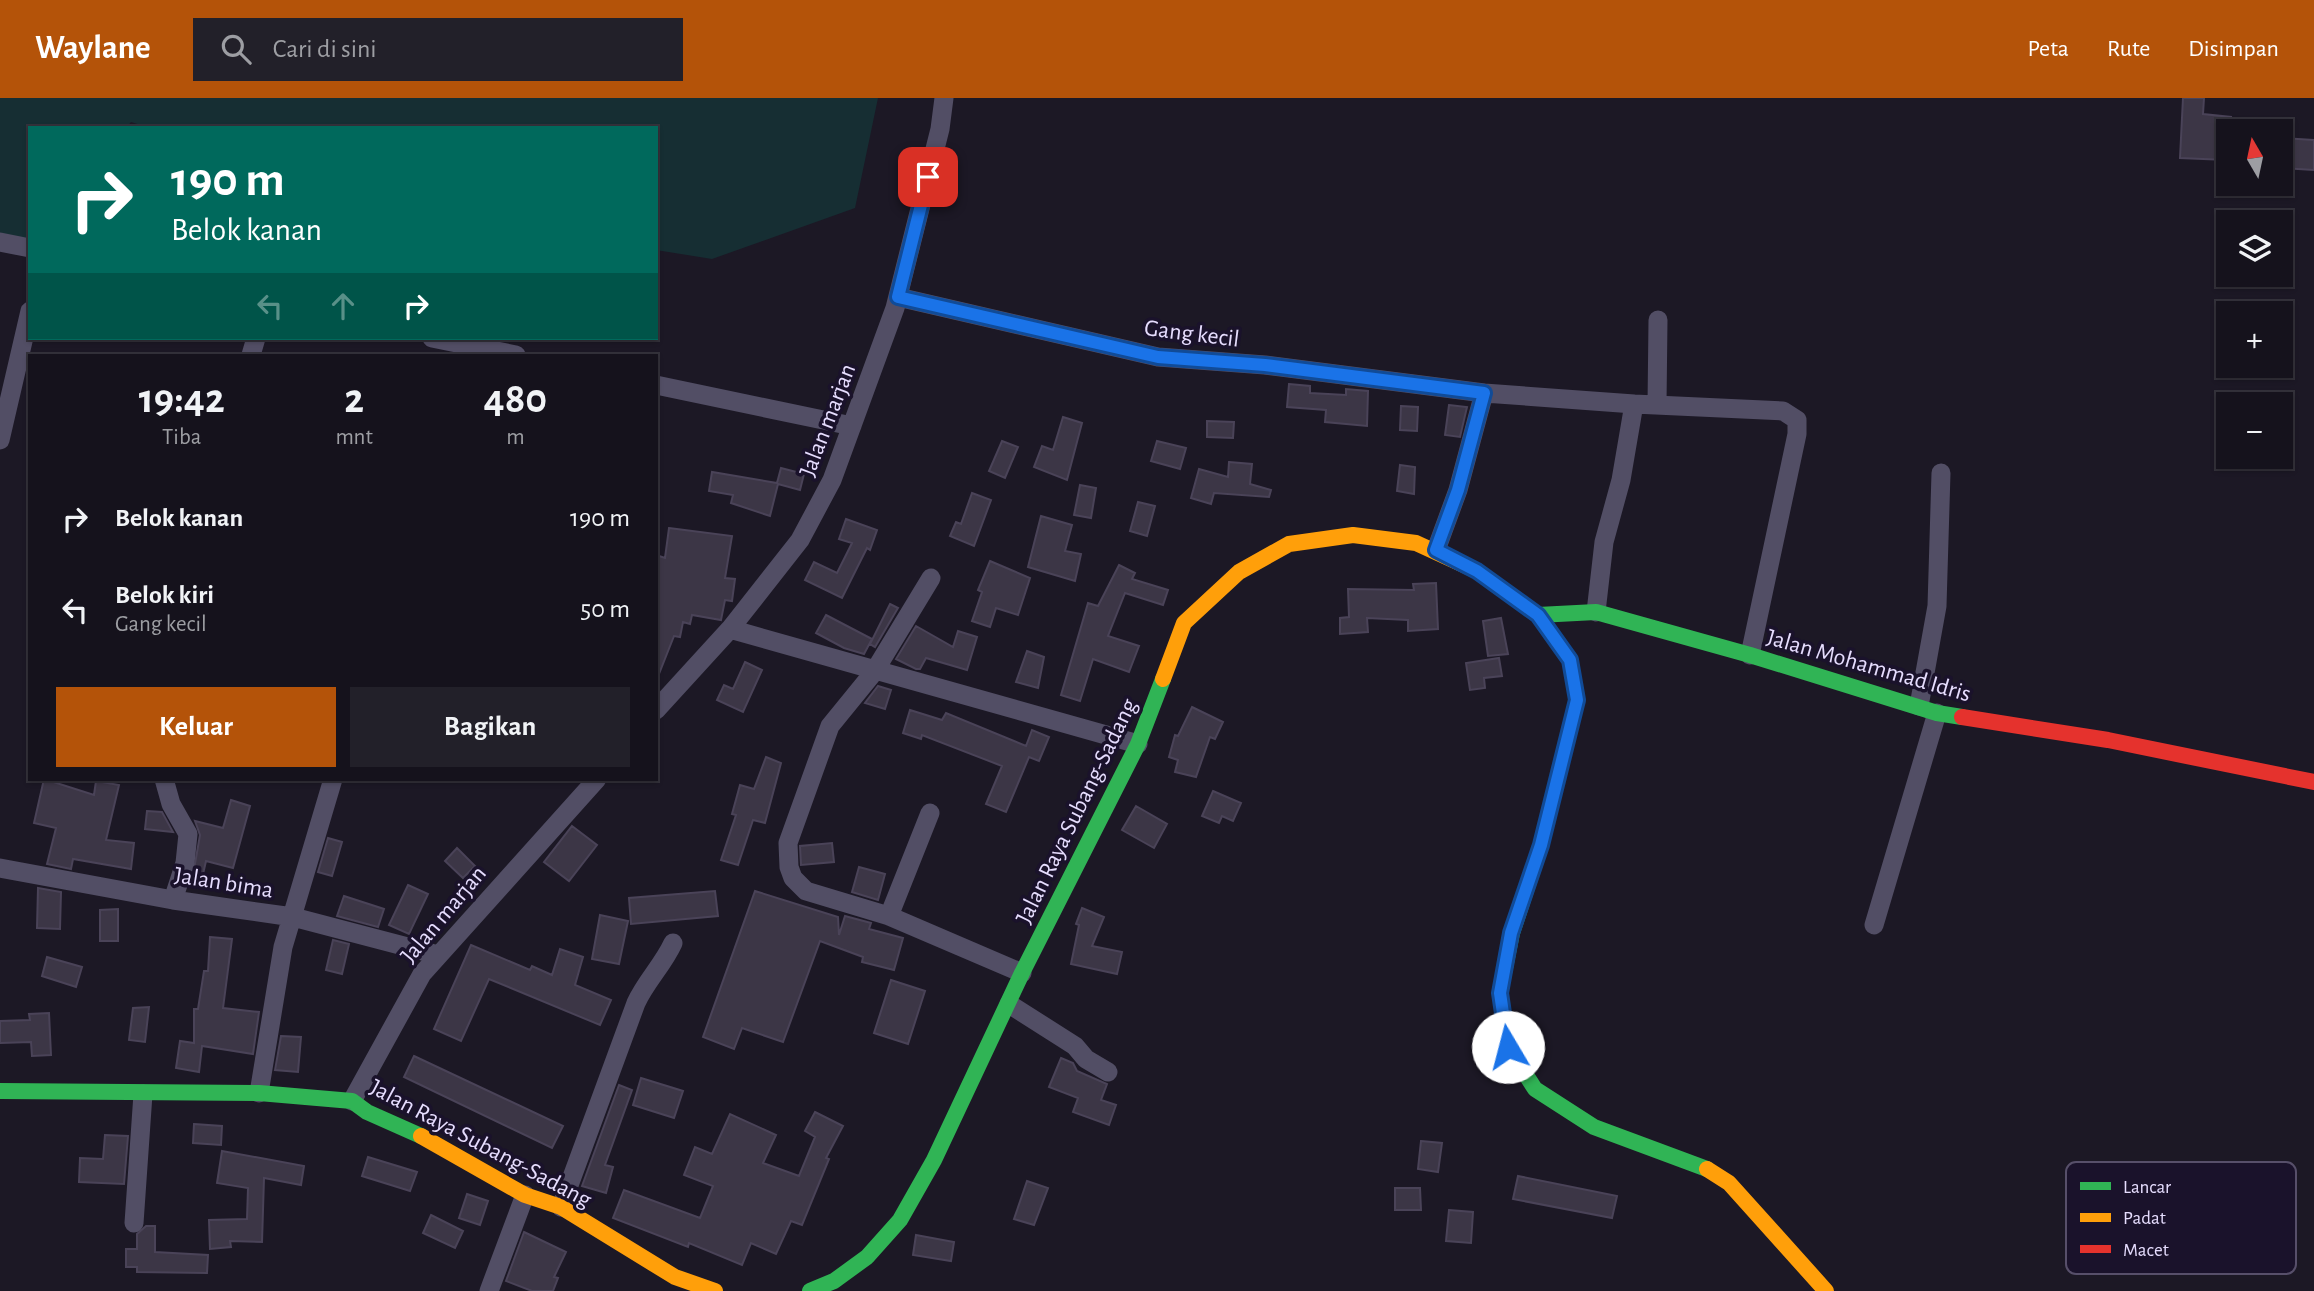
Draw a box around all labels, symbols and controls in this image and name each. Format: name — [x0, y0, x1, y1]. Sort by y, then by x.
search box — [193, 18, 683, 81]
icon: search — [217, 30, 255, 68]
text: Waylane — [35, 32, 151, 65]
text: Cari di sini — [273, 36, 377, 62]
text: Peta — [2028, 37, 2069, 61]
text: Rute — [2107, 37, 2150, 61]
text: Disimpan — [2188, 37, 2279, 61]
north arrow — [2216, 119, 2292, 196]
map controls — [2216, 119, 2293, 469]
pin — [898, 147, 958, 207]
icon: right — [56, 154, 147, 245]
text: 190 m — [171, 156, 285, 205]
icon: arrive — [909, 158, 947, 196]
button: layers — [2216, 210, 2293, 287]
text: Belok kanan — [171, 214, 322, 246]
icon: left — [251, 287, 289, 325]
icon: ahead — [324, 287, 362, 325]
icon: right — [397, 287, 435, 325]
button: + — [2216, 301, 2293, 378]
street label: Gang kecil — [1143, 316, 1241, 352]
street label: Jalan marjan — [795, 361, 860, 480]
text: 19:42 — [139, 378, 225, 420]
text: 2 — [344, 378, 364, 420]
text: 480 — [484, 378, 547, 420]
button: − — [2216, 392, 2293, 469]
text: Tiba — [162, 426, 201, 449]
text: mnt — [335, 426, 373, 449]
text: m — [506, 426, 525, 449]
icon: right — [56, 500, 94, 538]
text: Belok kanan — [115, 505, 243, 531]
text: 190 m — [570, 505, 630, 531]
text: Belok kiri — [115, 582, 214, 608]
icon: left — [56, 591, 94, 629]
text: 50 m — [580, 596, 630, 622]
text: Gang kecil — [115, 613, 207, 636]
street label: Jalan Mohammad Idris — [1764, 625, 1974, 707]
button: Keluar — [56, 687, 336, 767]
button: Bagikan — [350, 687, 630, 767]
street label: Jalan Raya Subang-Sadang — [1012, 695, 1142, 928]
street label: Jalan marjan — [396, 862, 491, 968]
street label: Jalan bima — [173, 863, 275, 903]
position arrow — [1471, 1010, 1545, 1084]
street label: Jalan Raya Subang-Sadang — [366, 1075, 596, 1213]
legend — [2066, 1162, 2296, 1274]
text: Lancar — [2123, 1178, 2171, 1197]
text: Padat — [2123, 1209, 2166, 1228]
text: Macet — [2123, 1241, 2169, 1260]

